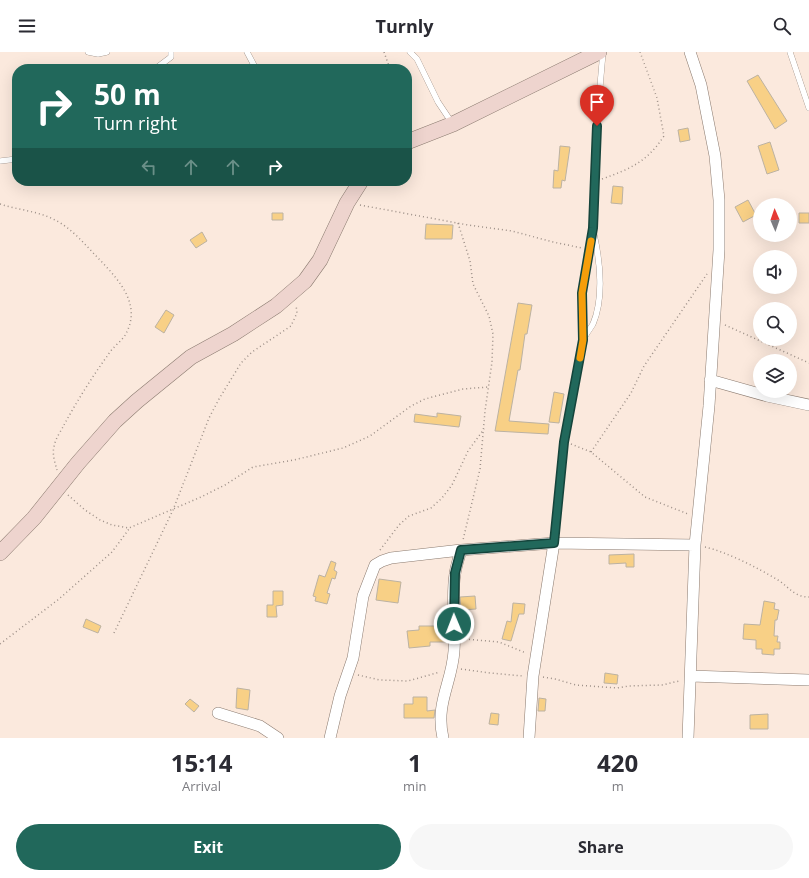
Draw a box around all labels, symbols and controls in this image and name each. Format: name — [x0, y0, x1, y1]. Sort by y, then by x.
text: Turnly — [376, 14, 434, 38]
icon: menu — [16, 15, 38, 37]
icon: search — [771, 15, 793, 37]
text: 50 m — [94, 75, 161, 113]
icon: right — [28, 80, 80, 132]
pin — [580, 85, 614, 126]
icon: arrive — [586, 91, 608, 113]
text: Turn right — [94, 111, 177, 135]
icon: left — [138, 156, 160, 178]
icon: ahead — [180, 156, 202, 178]
icon: ahead — [222, 156, 244, 178]
icon: right — [264, 156, 286, 178]
north arrow — [753, 198, 797, 242]
map controls — [753, 198, 797, 398]
button: sound — [753, 250, 797, 294]
button: search — [753, 302, 797, 346]
button: layers — [753, 354, 797, 398]
position arrow — [433, 603, 475, 645]
text: 15:14 — [171, 746, 232, 779]
text: 1 — [408, 746, 422, 779]
text: 420 — [597, 746, 638, 779]
text: Arrival — [182, 777, 221, 795]
text: min — [403, 777, 426, 795]
text: m — [612, 777, 624, 795]
button: Exit — [16, 824, 401, 870]
button: Share — [409, 824, 793, 870]

